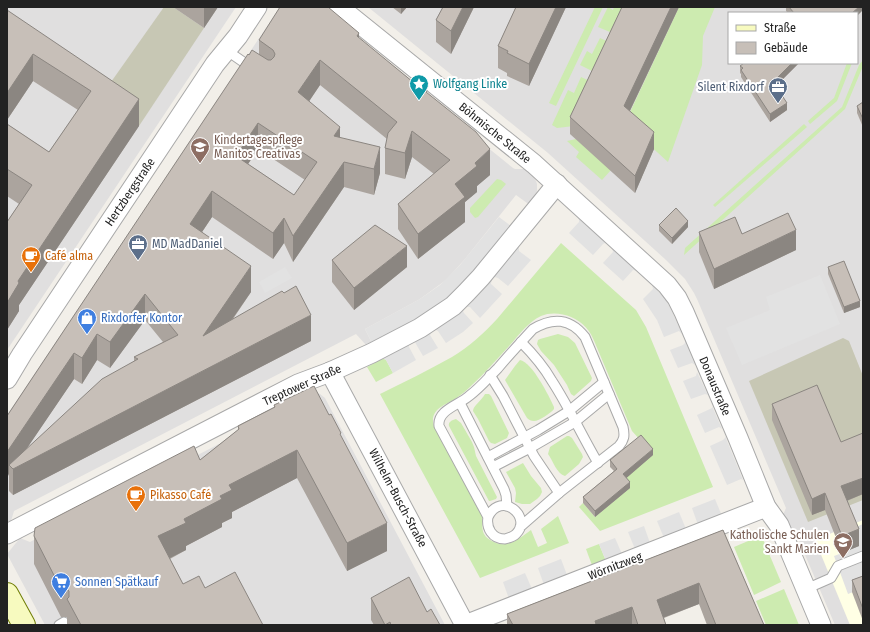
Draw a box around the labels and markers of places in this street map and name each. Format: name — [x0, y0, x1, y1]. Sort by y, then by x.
place icon: Wolfgang Linke — [408, 73, 430, 101]
office icon: Silent Rixdorf — [767, 76, 789, 104]
place label: Wolfgang Linke — [433, 77, 507, 91]
place label: Silent Rixdorf — [698, 80, 765, 94]
place label: Kindertagespflege Manitos Creativas — [214, 133, 303, 161]
school or university icon: Kindertagespflege Manitos Creativas — [189, 136, 211, 164]
office icon: MD MadDaniel — [127, 233, 149, 261]
place label: MD MadDaniel — [152, 237, 222, 251]
cafe icon: Café alma — [20, 245, 42, 273]
place label: Café alma — [45, 249, 93, 263]
shop icon: Rixdorfer Kontor — [76, 307, 98, 335]
place label: Rixdorfer Kontor — [101, 311, 183, 325]
cafe icon: Pikasso Café — [125, 484, 147, 512]
place label: Pikasso Café — [150, 488, 211, 502]
place label: Katholische Schulen Sankt Marien — [730, 528, 829, 556]
school or university icon: Katholische Schulen Sankt Marien — [832, 531, 854, 559]
supermarket icon: Sonnen Spätkauf — [50, 571, 72, 599]
place label: Sonnen Spätkauf — [75, 575, 160, 589]

